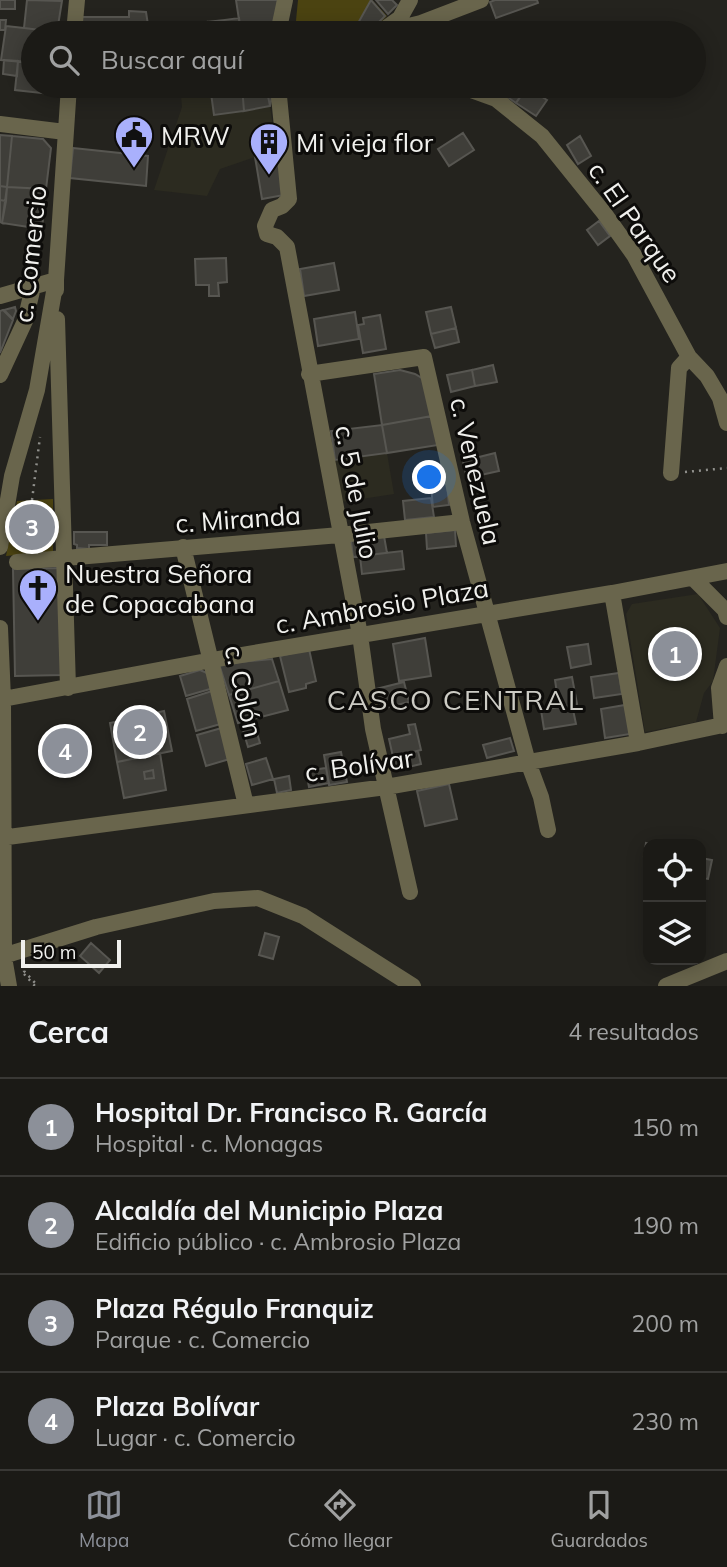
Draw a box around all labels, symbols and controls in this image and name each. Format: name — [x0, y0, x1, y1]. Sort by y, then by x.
search box — [21, 21, 706, 98]
icon: search — [45, 41, 83, 79]
text: Buscar aquí — [101, 43, 244, 76]
public building icon: MRW — [113, 114, 155, 169]
place label: MRW — [161, 119, 230, 152]
building icon: Mi vieja flor — [248, 121, 290, 176]
place label: Mi vieja flor — [296, 126, 434, 159]
street label: c. El Parque — [581, 155, 689, 289]
street label: c. Comercio — [6, 184, 54, 324]
street label: c. Venezuela — [443, 394, 509, 548]
street label: c. 5 de Julio — [328, 422, 386, 562]
your location — [412, 460, 446, 494]
street label: c. Miranda — [174, 498, 302, 540]
pin: 3 — [9, 501, 55, 553]
place label: Nuestra Señora de Copacabana — [65, 557, 255, 620]
church icon: Nuestra Señora de Copacabana — [17, 567, 59, 622]
street label: c. Ambrosio Plaza — [273, 571, 491, 641]
pin: 1 — [652, 628, 698, 680]
street label: c. Colón — [217, 642, 271, 740]
district label: CASCO CENTRAL — [327, 682, 585, 717]
pin: 2 — [117, 706, 163, 758]
pin: 4 — [42, 725, 88, 777]
street label: c. Bolívar — [303, 741, 416, 789]
map controls — [643, 839, 706, 965]
button: locate — [643, 839, 706, 902]
button: layers — [643, 902, 706, 965]
scale bar — [21, 937, 121, 969]
text: 50 m — [32, 940, 76, 964]
text: Cerca — [28, 1013, 109, 1051]
text: 4 resultados — [568, 1017, 699, 1046]
text: Hospital Dr. Francisco R. García — [95, 1096, 487, 1129]
text: 1 — [44, 1113, 58, 1142]
text: 150 m — [631, 1113, 699, 1142]
text: Hospital · c. Monagas — [95, 1129, 323, 1158]
text: Alcaldía del Municipio Plaza — [95, 1194, 443, 1227]
text: 2 — [44, 1211, 58, 1240]
text: 190 m — [631, 1211, 699, 1240]
text: Edificio público · c. Ambrosio Plaza — [95, 1227, 461, 1256]
text: Plaza Régulo Franquiz — [95, 1292, 374, 1325]
text: 3 — [44, 1309, 58, 1338]
text: 200 m — [631, 1309, 699, 1338]
text: Parque · c. Comercio — [95, 1325, 310, 1354]
text: Plaza Bolívar — [95, 1390, 259, 1423]
text: 4 — [44, 1407, 58, 1436]
text: 230 m — [631, 1407, 699, 1436]
text: Lugar · c. Comercio — [95, 1423, 296, 1452]
tab: Mapa — [79, 1486, 130, 1552]
tab: Cómo llegar — [288, 1486, 392, 1552]
tab: Guardados — [550, 1486, 648, 1552]

